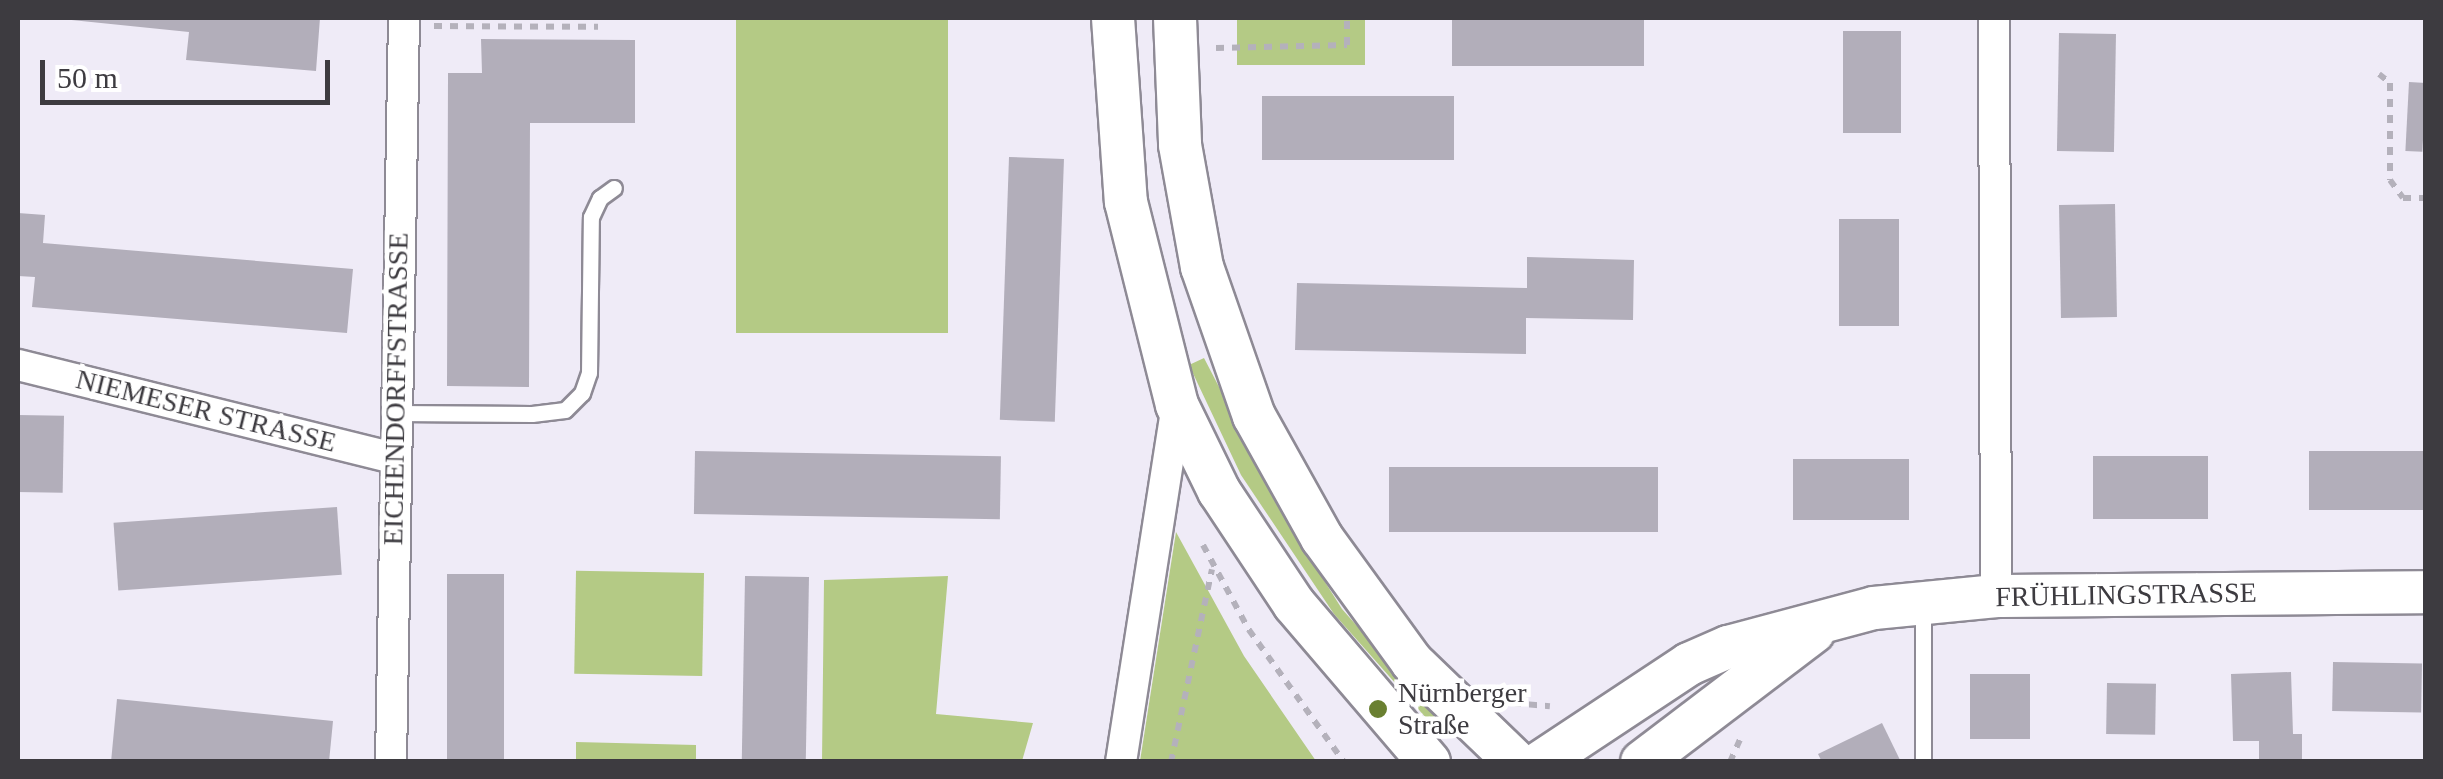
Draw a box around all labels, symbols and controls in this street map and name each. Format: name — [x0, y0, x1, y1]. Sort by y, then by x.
scale bar — [45, 40, 335, 102]
text: 50 m — [57, 61, 118, 94]
street label: EICHENDORFFSTRASSE — [376, 232, 416, 546]
street label: NIEMESER STRASSE — [72, 362, 340, 460]
street label: FRÜHLINGSTRASSE — [1995, 576, 2257, 614]
place label: Nürnberger Straße — [1398, 676, 1527, 742]
marker: Nürnberger Straße — [1367, 698, 1389, 720]

